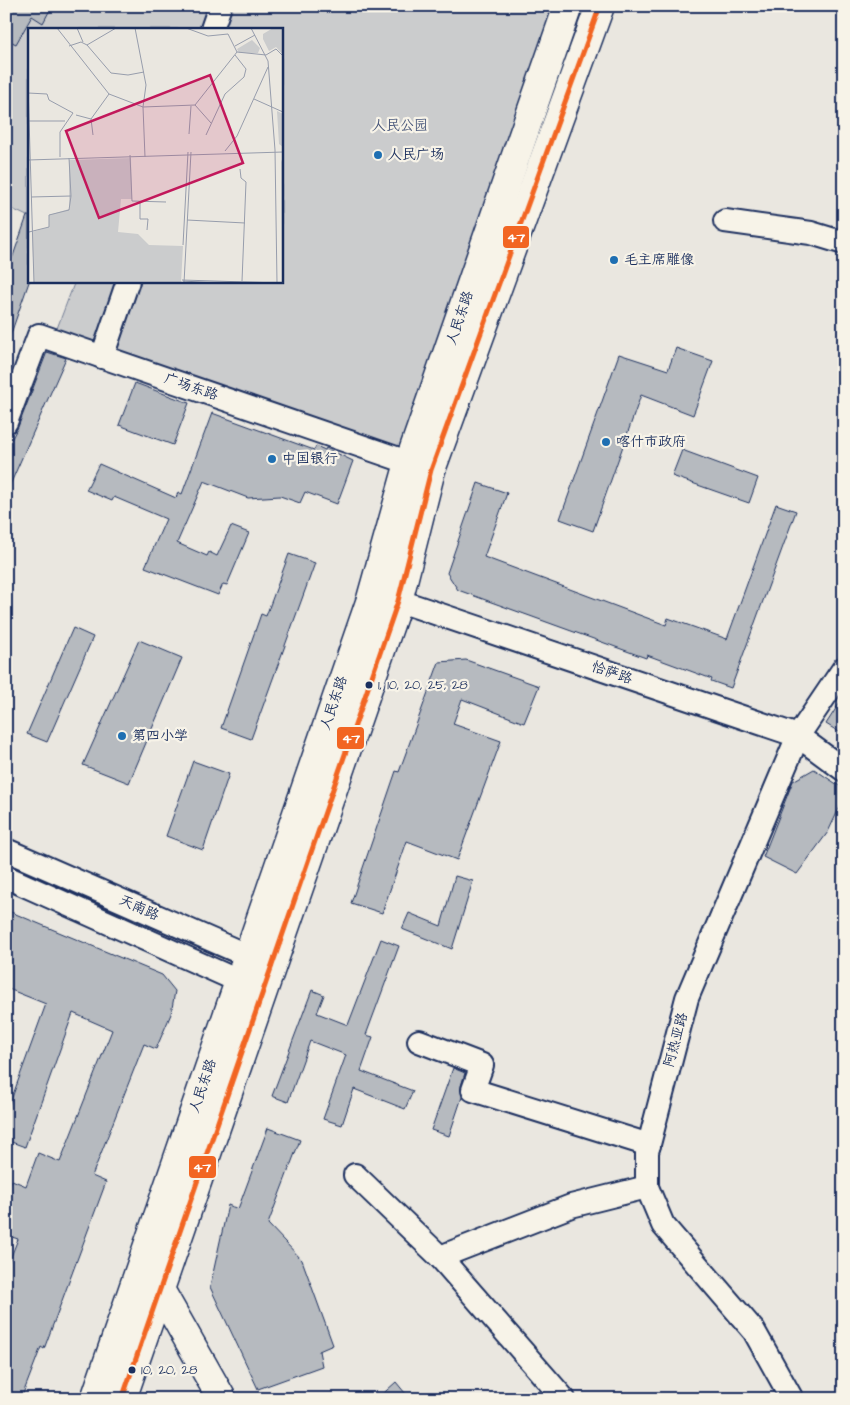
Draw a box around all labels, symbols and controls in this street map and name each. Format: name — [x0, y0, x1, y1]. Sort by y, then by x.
inset map — [28, 28, 282, 282]
park label: 人民公园 — [372, 116, 428, 136]
place label: 人民广场 — [388, 145, 444, 165]
marker: 人民广场 — [372, 149, 384, 161]
line badge: 47 — [502, 225, 530, 249]
text: 47 — [507, 228, 525, 248]
place label: 毛主席雕像 — [624, 250, 694, 270]
marker: 毛主席雕像 — [608, 254, 620, 266]
street label: 人民东路 — [441, 288, 479, 348]
street label: 广场东路 — [161, 368, 221, 406]
place label: 喀什市政府 — [616, 432, 686, 452]
marker: 喀什市政府 — [600, 436, 612, 448]
place label: 中国银行 — [282, 449, 338, 469]
marker: 中国银行 — [266, 453, 278, 465]
street label: 恰萨路 — [589, 657, 635, 689]
street label: 人民东路 — [315, 673, 353, 733]
place label: 1, 10, 20, 25, 28 — [378, 676, 468, 694]
marker: 1, 10, 20, 25, 28 — [364, 680, 374, 690]
place label: 第四小学 — [132, 726, 188, 746]
line badge: 47 — [336, 726, 365, 750]
text: 47 — [342, 729, 360, 749]
marker: 第四小学 — [116, 730, 128, 742]
street label: 天南路 — [116, 890, 162, 926]
street label: 阿热亚路 — [659, 1010, 693, 1070]
street label: 人民东路 — [184, 1056, 222, 1116]
line badge: 47 — [188, 1155, 217, 1179]
text: 47 — [193, 1158, 211, 1178]
place label: 10, 20, 28 — [141, 1361, 198, 1379]
marker: 10, 20, 28 — [127, 1365, 137, 1375]

